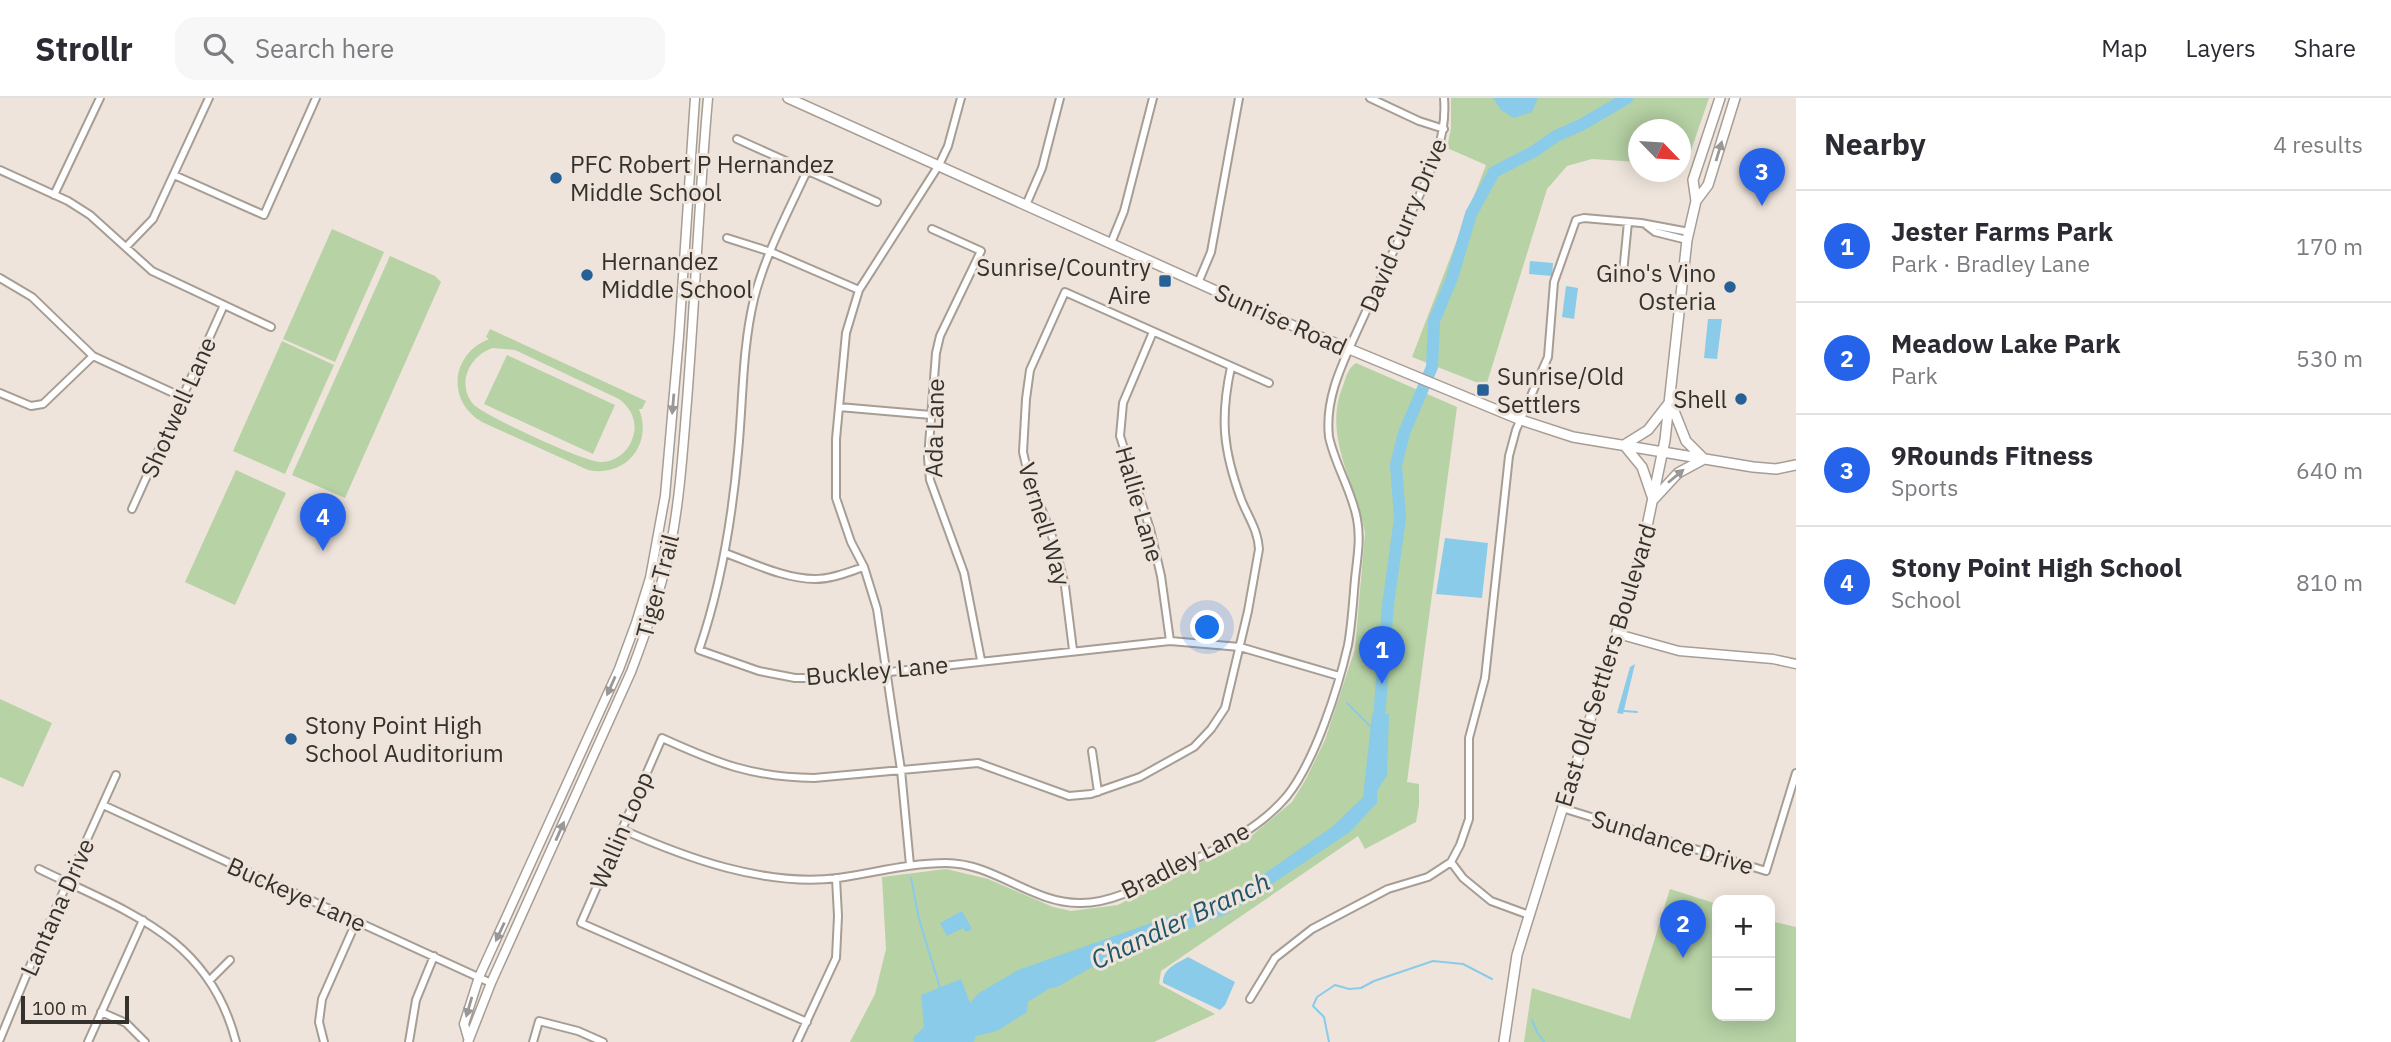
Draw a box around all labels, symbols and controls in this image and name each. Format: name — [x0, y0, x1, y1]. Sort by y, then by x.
search box — [175, 17, 665, 80]
text: Strollr — [35, 27, 133, 70]
icon: search — [199, 29, 237, 67]
text: Search here — [255, 31, 394, 65]
text: Map — [2101, 32, 2148, 64]
text: Layers — [2186, 32, 2256, 64]
text: Share — [2294, 32, 2356, 64]
north arrow — [1628, 119, 1691, 182]
text: Nearby — [1824, 124, 1926, 163]
text: 4 results — [2273, 129, 2363, 159]
street label: David Curry Drive — [1352, 133, 1454, 317]
one-way arrow — [1714, 140, 1724, 161]
place label: PFC Robert P Hernandez Middle School — [570, 148, 834, 208]
pin: 3 — [1739, 148, 1785, 206]
marker: PFC Robert P Hernandez Middle School — [548, 170, 564, 186]
text: Jester Farms Park — [1891, 214, 2113, 248]
text: 1 — [1840, 231, 1854, 261]
text: 170 m — [2296, 231, 2363, 261]
place label: Hernandez Middle School — [601, 245, 753, 305]
text: Park · Bradley Lane — [1891, 248, 2090, 278]
place label: Sunrise/Country Aire — [976, 251, 1151, 311]
place label: Gino's Vino Osteria — [1596, 257, 1716, 317]
marker: Hernandez Middle School — [579, 267, 595, 283]
marker: Sunrise/Country Aire — [1157, 273, 1173, 289]
street label: Sunrise Road — [1210, 276, 1352, 362]
marker: Gino's Vino Osteria — [1722, 279, 1738, 295]
text: Meadow Lake Park — [1891, 326, 2121, 360]
street label: Shotwell Lane — [133, 331, 223, 483]
text: 2 — [1840, 343, 1854, 373]
text: 530 m — [2296, 343, 2363, 373]
place label: Sunrise/Old Settlers — [1497, 360, 1624, 420]
text: Park — [1891, 360, 1938, 390]
street label: Ada Lane — [917, 378, 951, 478]
marker: Sunrise/Old Settlers — [1475, 382, 1491, 398]
place label: Shell — [1673, 383, 1727, 415]
marker: Shell — [1733, 391, 1749, 407]
one-way arrow — [667, 393, 678, 415]
text: 9Rounds Fitness — [1891, 438, 2093, 472]
street label: Hallie Lane — [1108, 442, 1172, 566]
text: 3 — [1840, 455, 1854, 485]
text: 640 m — [2296, 455, 2363, 485]
street label: Vernell Way — [1011, 459, 1079, 589]
one-way arrow — [1667, 468, 1685, 484]
text: Sports — [1891, 472, 1958, 502]
pin: 4 — [300, 493, 346, 551]
street label: East Old Settlers Boulevard — [1547, 520, 1663, 810]
street label: Tiger Trail — [628, 530, 686, 642]
text: Stony Point High School — [1891, 550, 2182, 584]
text: 4 — [1840, 567, 1854, 597]
text: 810 m — [2296, 567, 2363, 597]
text: School — [1891, 584, 1961, 614]
your location — [1190, 610, 1224, 644]
pin: 1 — [1359, 626, 1405, 684]
street label: Buckley Lane — [804, 648, 950, 692]
one-way arrow — [605, 676, 617, 696]
place label: Stony Point High School Auditorium — [305, 709, 504, 769]
marker: Stony Point High School Auditorium — [283, 731, 299, 747]
street label: Wallin Loop — [582, 766, 660, 894]
street label: Sundance Drive — [1588, 802, 1758, 882]
street label: Bradley Lane — [1115, 814, 1255, 906]
one-way arrow — [554, 821, 566, 841]
street label: Lantana Drive — [12, 833, 102, 981]
street label: Buckeye Lane — [222, 849, 372, 939]
water label: Chandler Branch — [1085, 864, 1275, 976]
map controls — [1712, 895, 1775, 1021]
button: + — [1712, 895, 1775, 958]
pin: 2 — [1660, 900, 1706, 958]
one-way arrow — [494, 922, 506, 942]
button: − — [1712, 958, 1775, 1021]
scale bar — [21, 993, 130, 1025]
text: 100 m — [32, 996, 87, 1020]
one-way arrow — [463, 997, 473, 1018]

